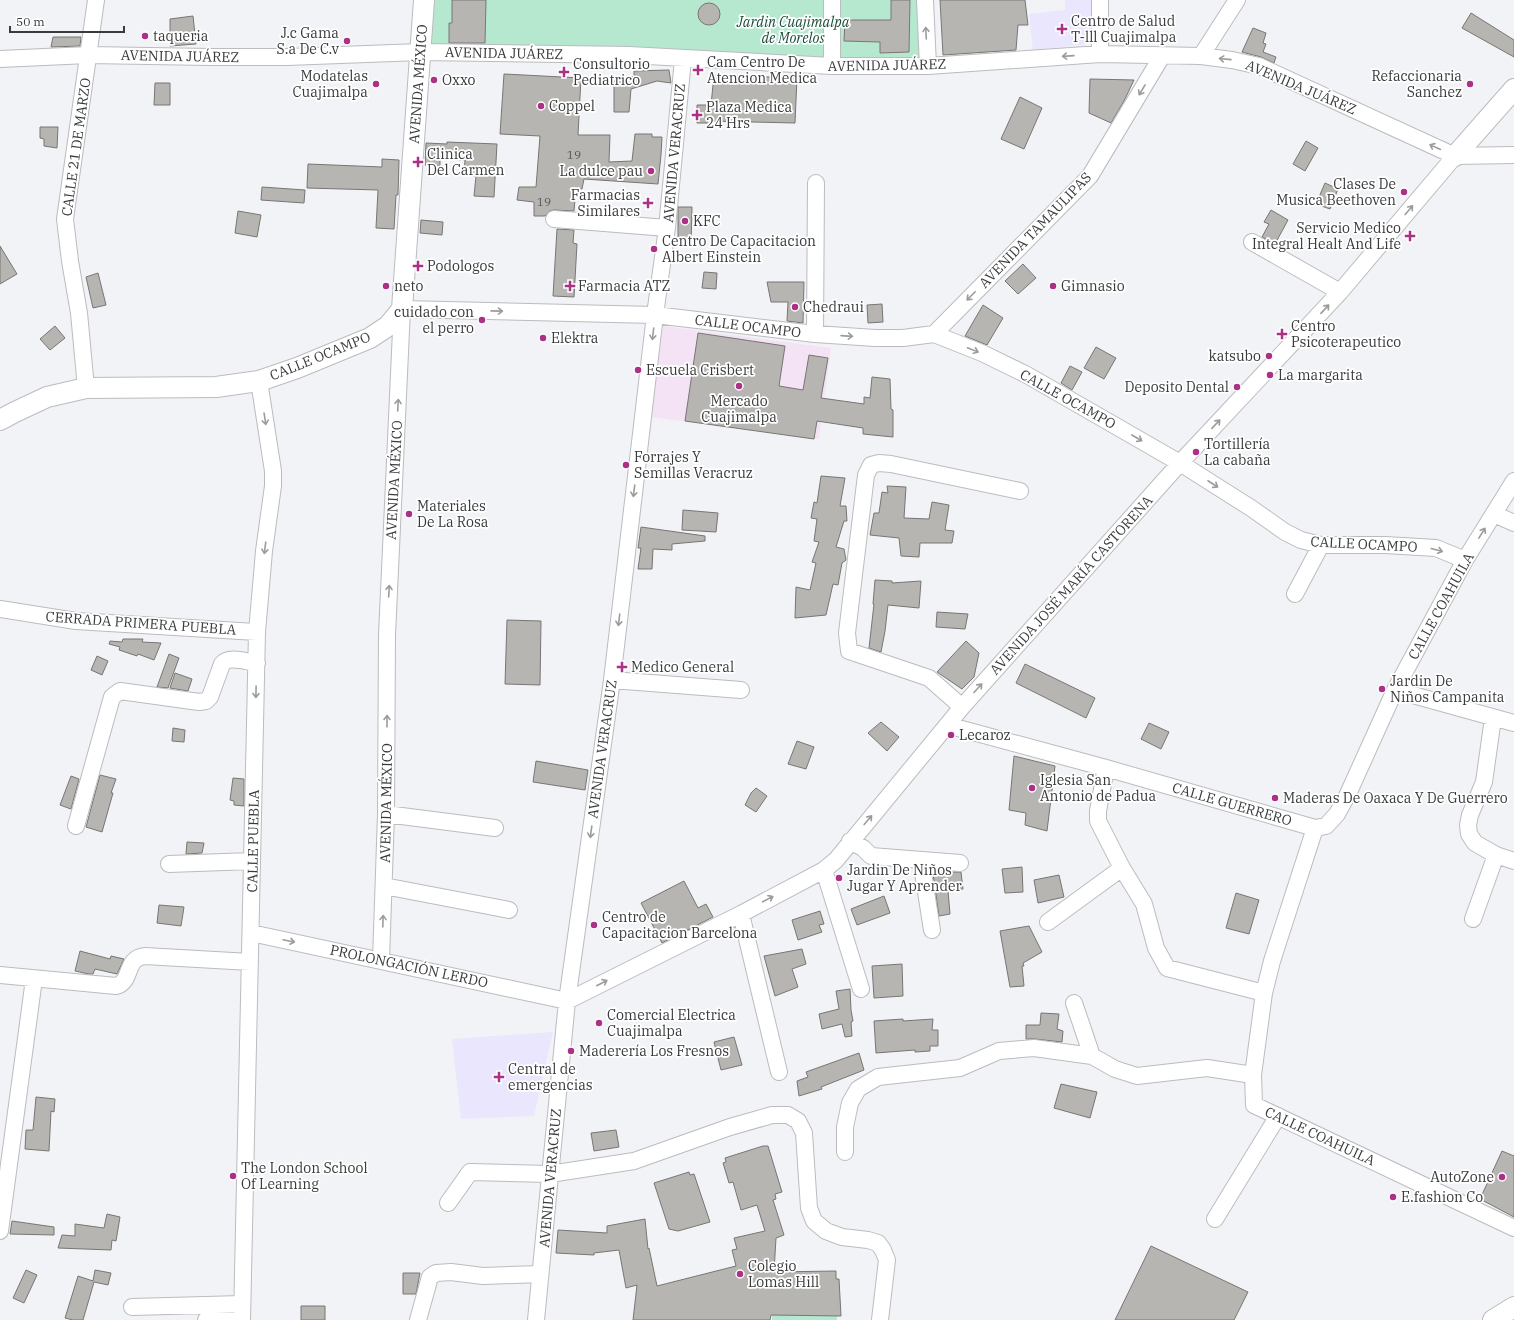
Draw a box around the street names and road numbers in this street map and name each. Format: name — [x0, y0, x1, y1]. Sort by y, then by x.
street label: AVENIDA MÉXICO — [404, 24, 431, 144]
street label: AVENIDA JUÁREZ — [445, 42, 564, 63]
street label: AVENIDA JUÁREZ — [121, 45, 240, 66]
street label: AVENIDA JUÁREZ — [828, 54, 946, 75]
street label: AVENIDA JUÁREZ — [1243, 55, 1360, 118]
street label: CALLE 21 DE MARZO — [57, 77, 95, 217]
street label: AVENIDA VERACRUZ — [659, 82, 689, 223]
street label: AVENIDA TAMAULIPAS — [975, 168, 1095, 292]
street label: CALLE OCAMPO — [694, 311, 802, 341]
street label: CALLE OCAMPO — [267, 328, 373, 384]
street label: CALLE OCAMPO — [1017, 365, 1119, 433]
street label: AVENIDA MÉXICO — [381, 420, 406, 540]
street label: AVENIDA JOSÉ MARÍA CASTORENA — [985, 491, 1157, 678]
street label: CALLE OCAMPO — [1310, 532, 1418, 556]
street label: CALLE COAHUILA — [1404, 549, 1478, 663]
street label: CERRADA PRIMERA PUEBLA — [45, 607, 237, 639]
street label: AVENIDA VERACRUZ — [583, 678, 621, 820]
street label: AVENIDA MÉXICO — [375, 743, 396, 863]
street label: CALLE GUERRERO — [1170, 778, 1294, 830]
street label: CALLE PUEBLA — [243, 789, 263, 893]
street label: PROLONGACIÓN LERDO — [328, 939, 490, 992]
street label: CALLE COAHUILA — [1262, 1103, 1378, 1170]
street label: AVENIDA VERACRUZ — [535, 1107, 565, 1248]

